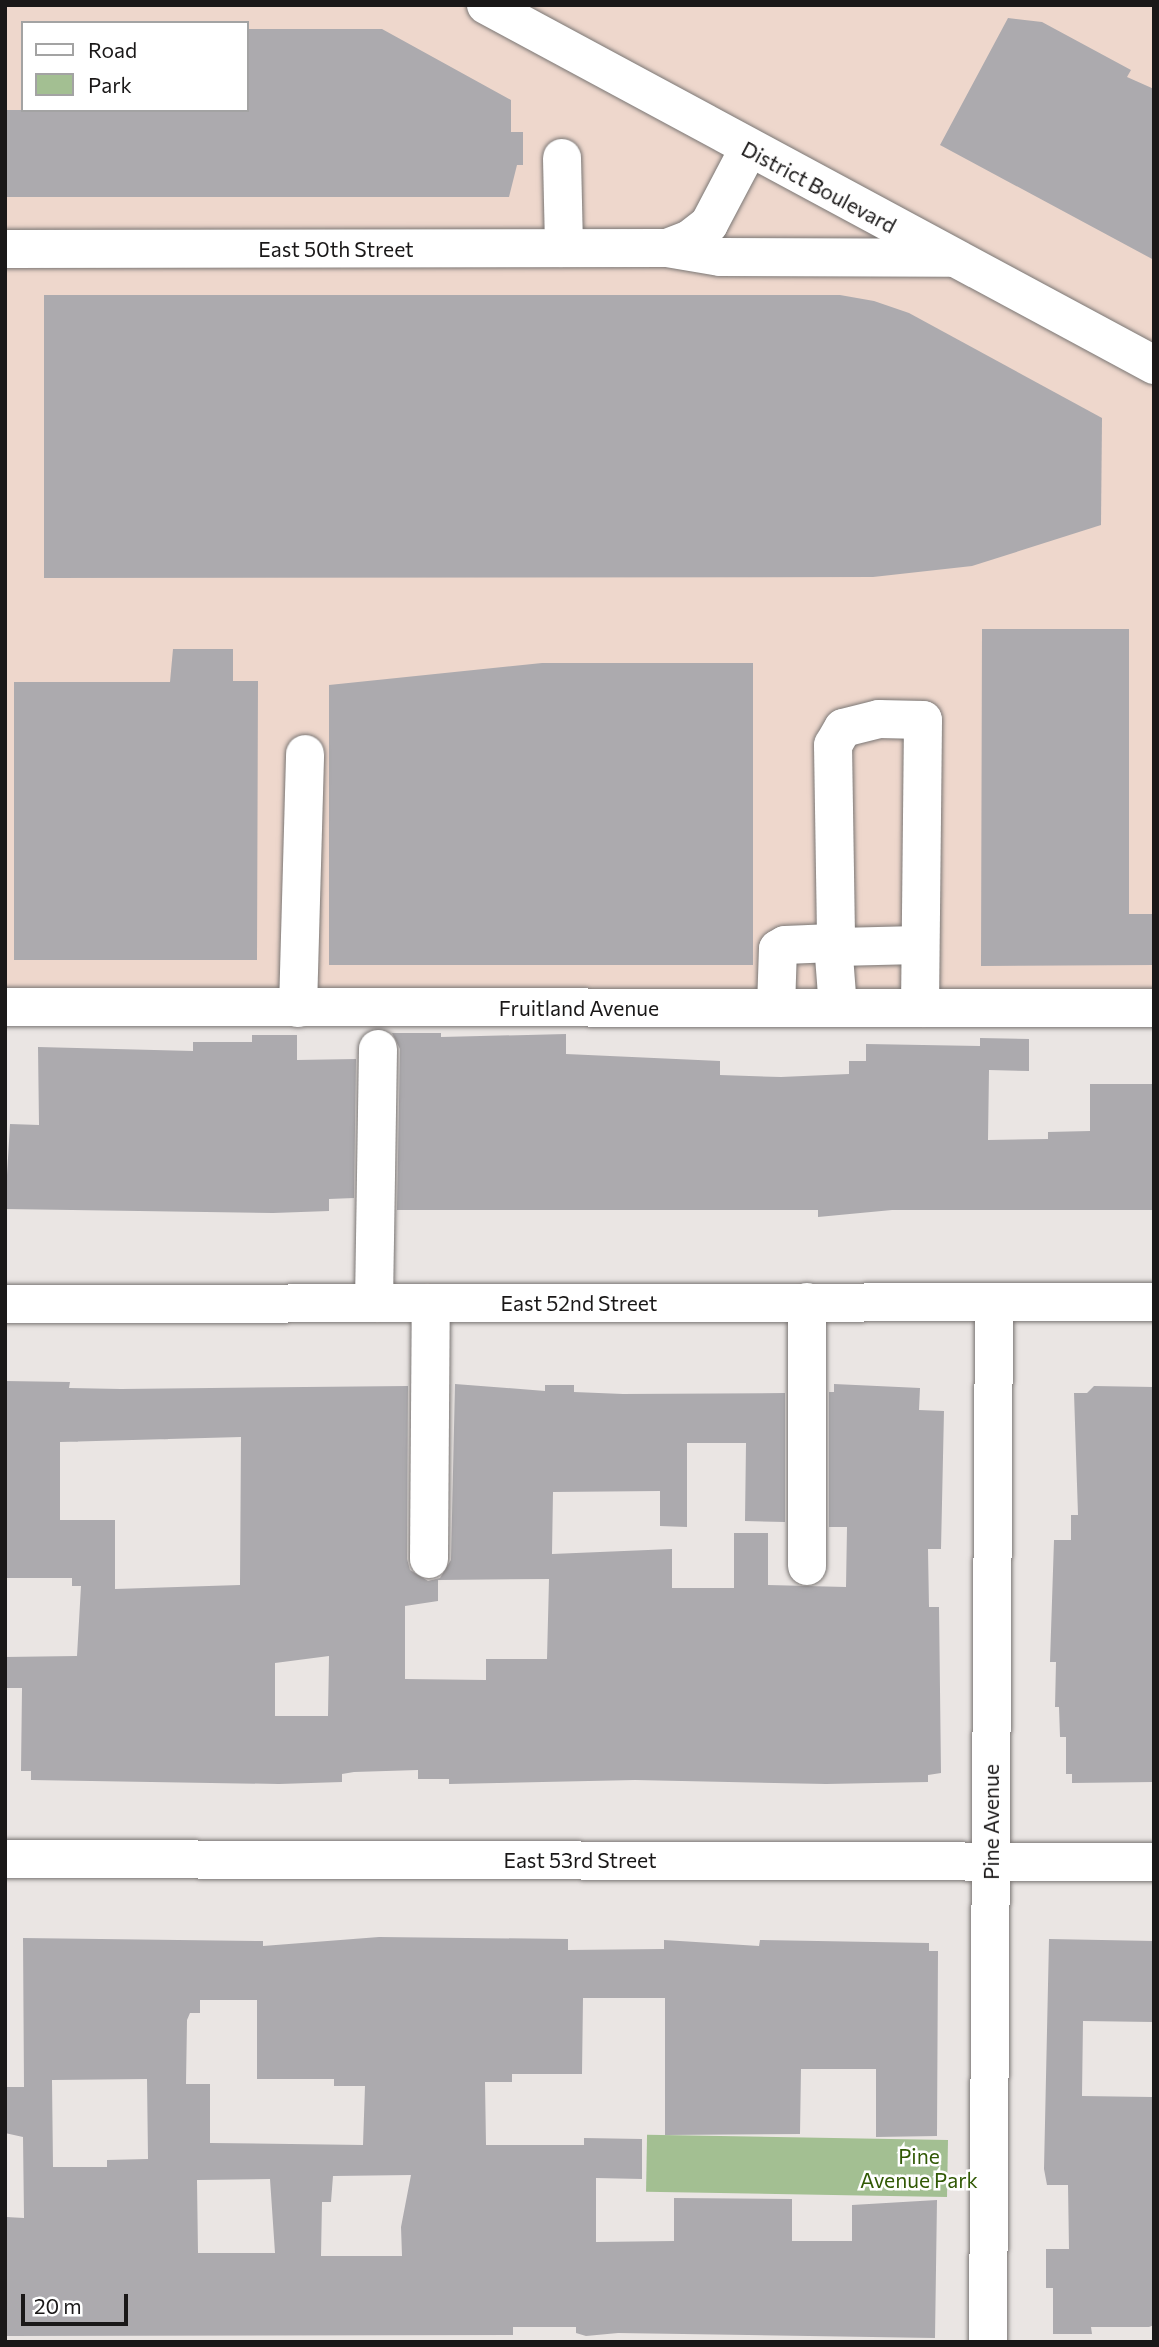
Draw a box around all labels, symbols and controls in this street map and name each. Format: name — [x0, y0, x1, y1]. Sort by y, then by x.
legend — [21, 21, 248, 112]
text: Road — [88, 37, 137, 62]
text: Park — [88, 72, 132, 97]
street label: District Boulevard — [737, 136, 901, 238]
street label: East 50th Street — [258, 236, 414, 262]
street label: Fruitland Avenue — [499, 995, 659, 1021]
street label: East 52nd Street — [501, 1290, 657, 1316]
street label: Pine Avenue — [978, 1764, 1004, 1880]
street label: East 53rd Street — [503, 1847, 657, 1873]
park label: Pine Avenue Park — [860, 2143, 978, 2193]
scale bar — [24, 2280, 131, 2324]
text: 20 m — [34, 2293, 82, 2318]

